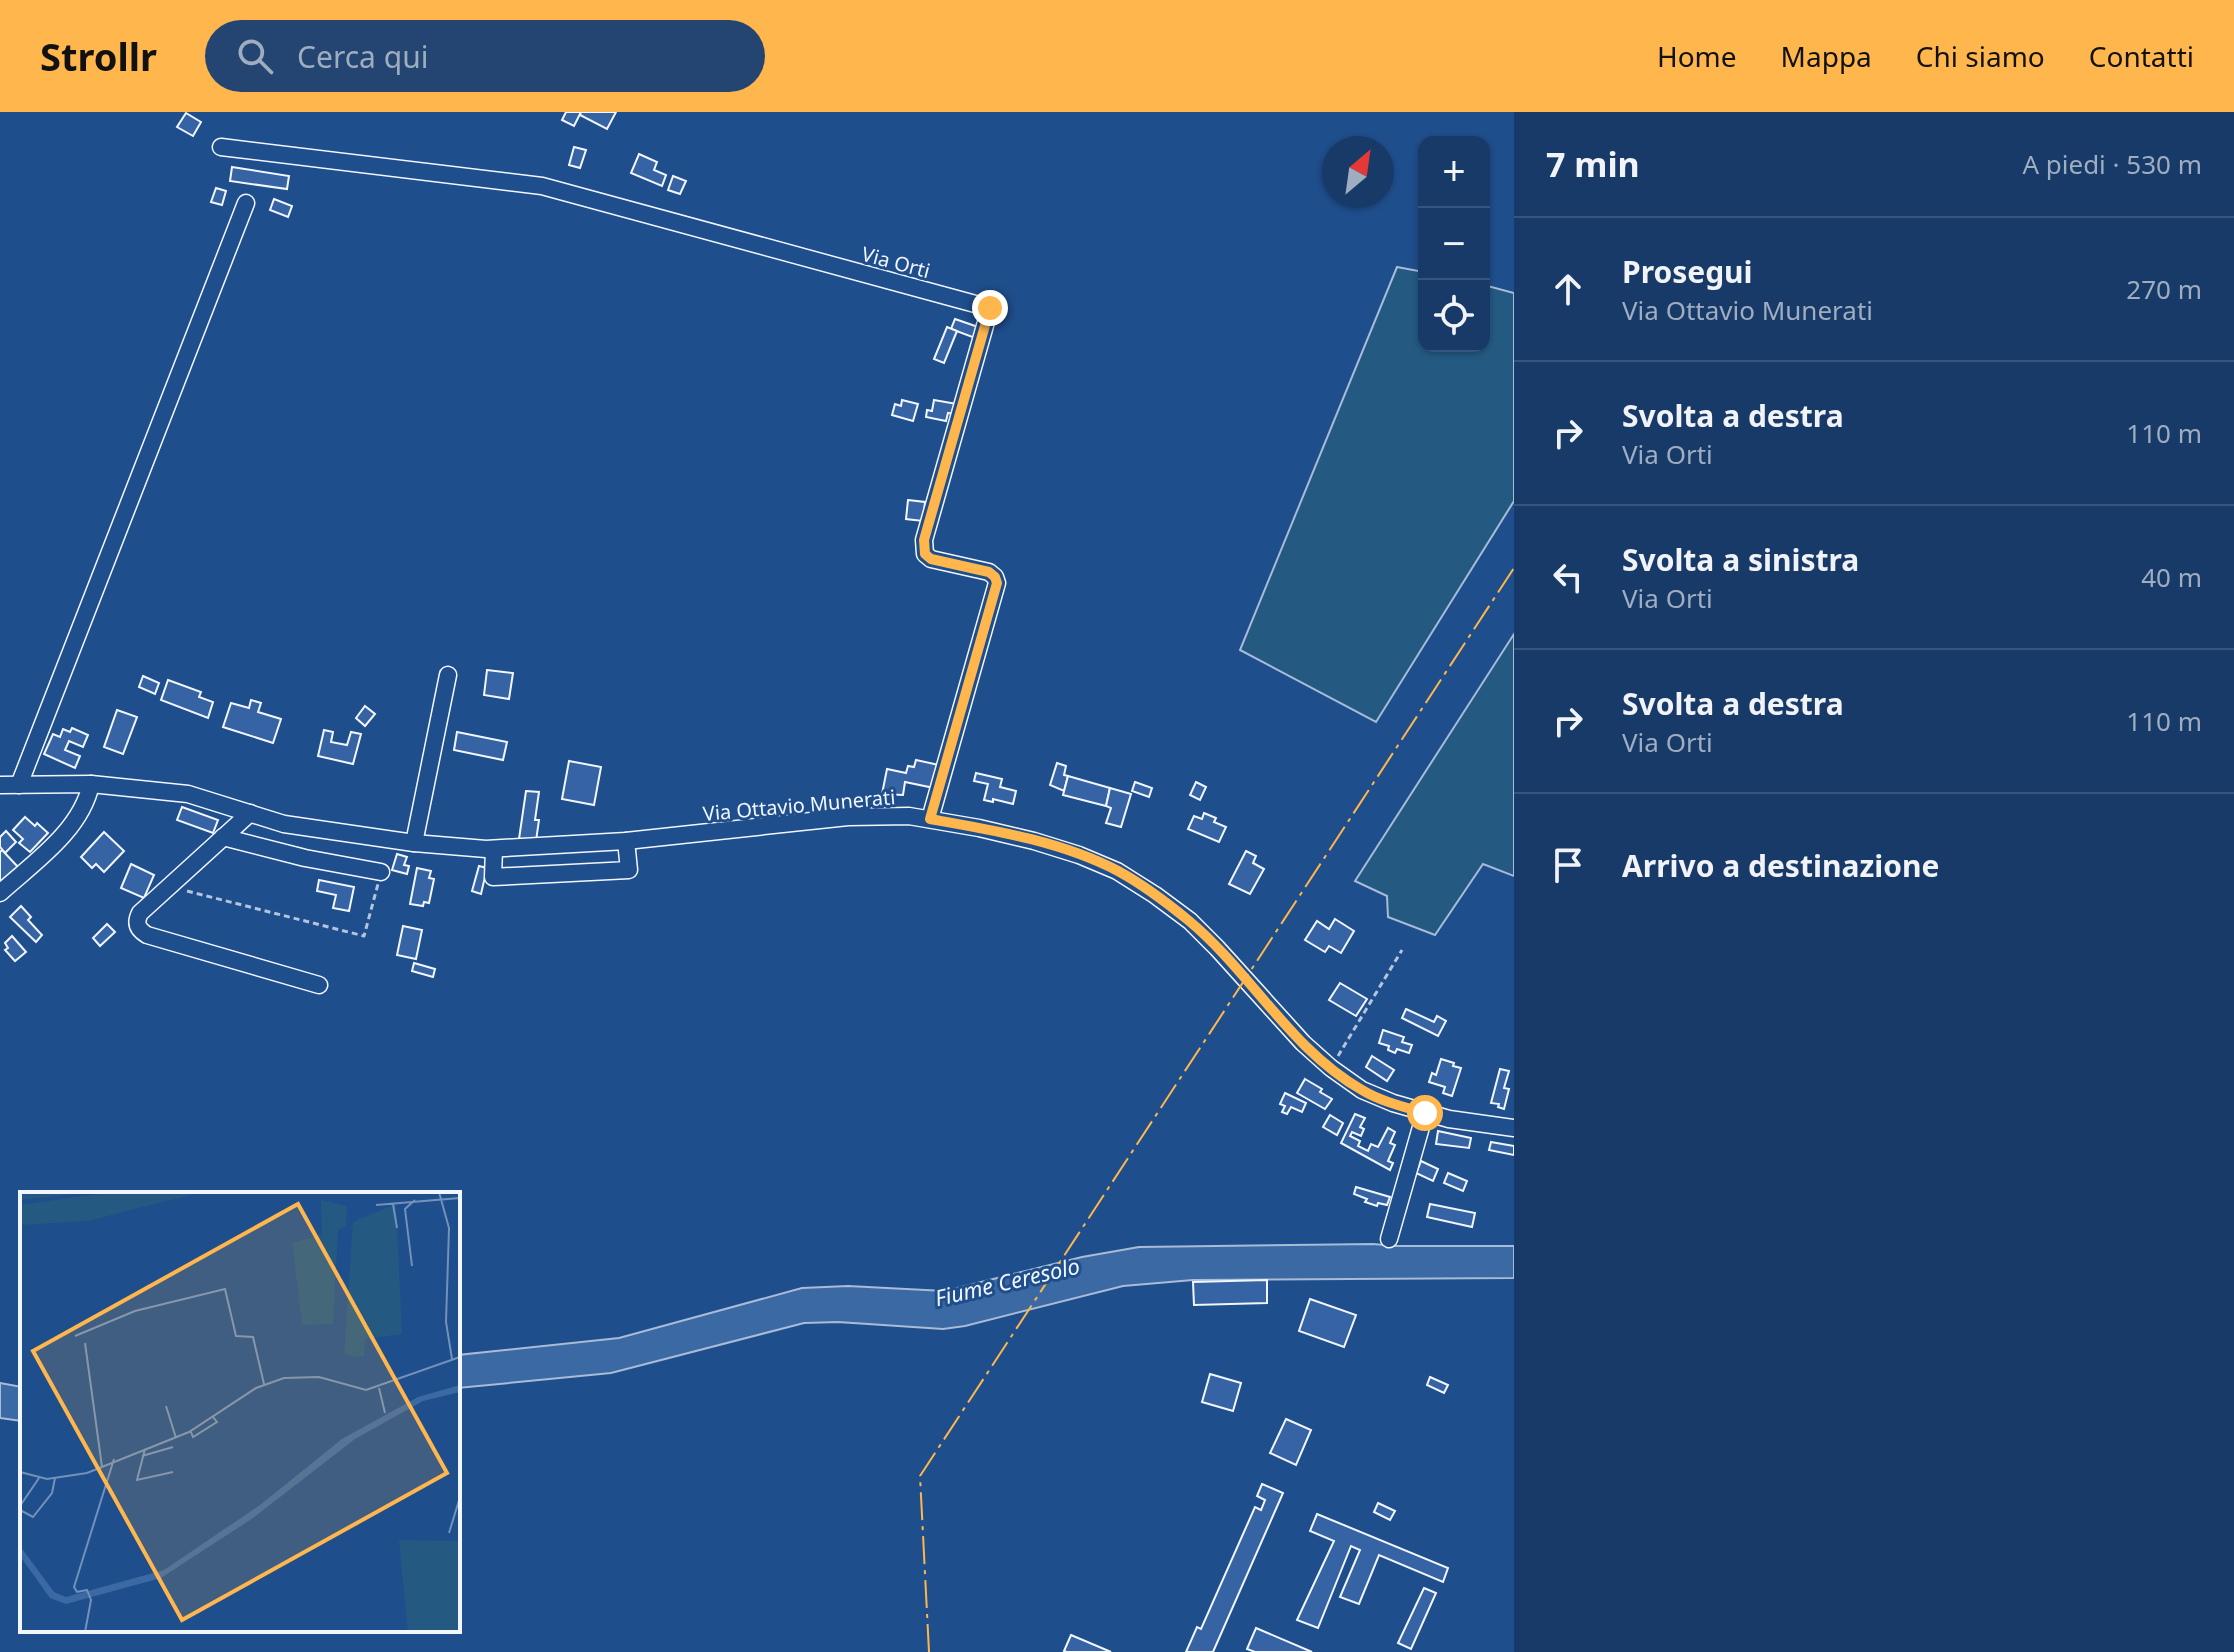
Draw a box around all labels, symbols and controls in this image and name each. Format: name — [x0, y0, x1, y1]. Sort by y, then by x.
search box — [205, 20, 765, 92]
text: Strollr — [40, 30, 157, 82]
icon: search — [233, 34, 277, 78]
text: Cerca qui — [297, 36, 428, 77]
text: Home — [1657, 37, 1737, 75]
text: Mappa — [1781, 37, 1872, 75]
text: Chi siamo — [1916, 37, 2045, 75]
text: Contatti — [2089, 37, 2194, 75]
north arrow — [1322, 136, 1394, 208]
map controls — [1418, 136, 1490, 352]
button: + — [1418, 136, 1490, 208]
text: 7 min — [1546, 141, 1640, 187]
text: A piedi · 530 m — [2022, 146, 2202, 182]
button: − — [1418, 208, 1490, 280]
street label: Via Orti — [859, 240, 933, 284]
text: Prosegui — [1622, 251, 1753, 292]
icon: ahead — [1546, 267, 1590, 311]
text: 270 m — [2126, 271, 2202, 307]
button: locate — [1418, 280, 1490, 352]
route end — [972, 290, 1008, 326]
text: Via Ottavio Munerati — [1622, 292, 1873, 328]
text: Svolta a destra — [1622, 395, 1844, 436]
icon: right — [1546, 411, 1590, 455]
text: 110 m — [2126, 415, 2202, 451]
text: Via Orti — [1622, 436, 1713, 472]
text: Svolta a sinistra — [1622, 539, 1859, 580]
icon: left — [1546, 555, 1590, 599]
text: 40 m — [2141, 559, 2202, 595]
text: Via Orti — [1622, 580, 1713, 616]
text: Svolta a destra — [1622, 683, 1844, 724]
icon: right — [1546, 699, 1590, 743]
text: 110 m — [2126, 703, 2202, 739]
text: Via Orti — [1622, 724, 1713, 760]
street label: Via Ottavio Munerati — [702, 783, 896, 827]
icon: arrive — [1546, 843, 1590, 887]
text: Arrivo a destinazione — [1622, 845, 1939, 886]
route start — [1407, 1095, 1443, 1131]
inset map — [20, 1192, 460, 1632]
water label: Fiume Ceresolo — [932, 1250, 1082, 1312]

